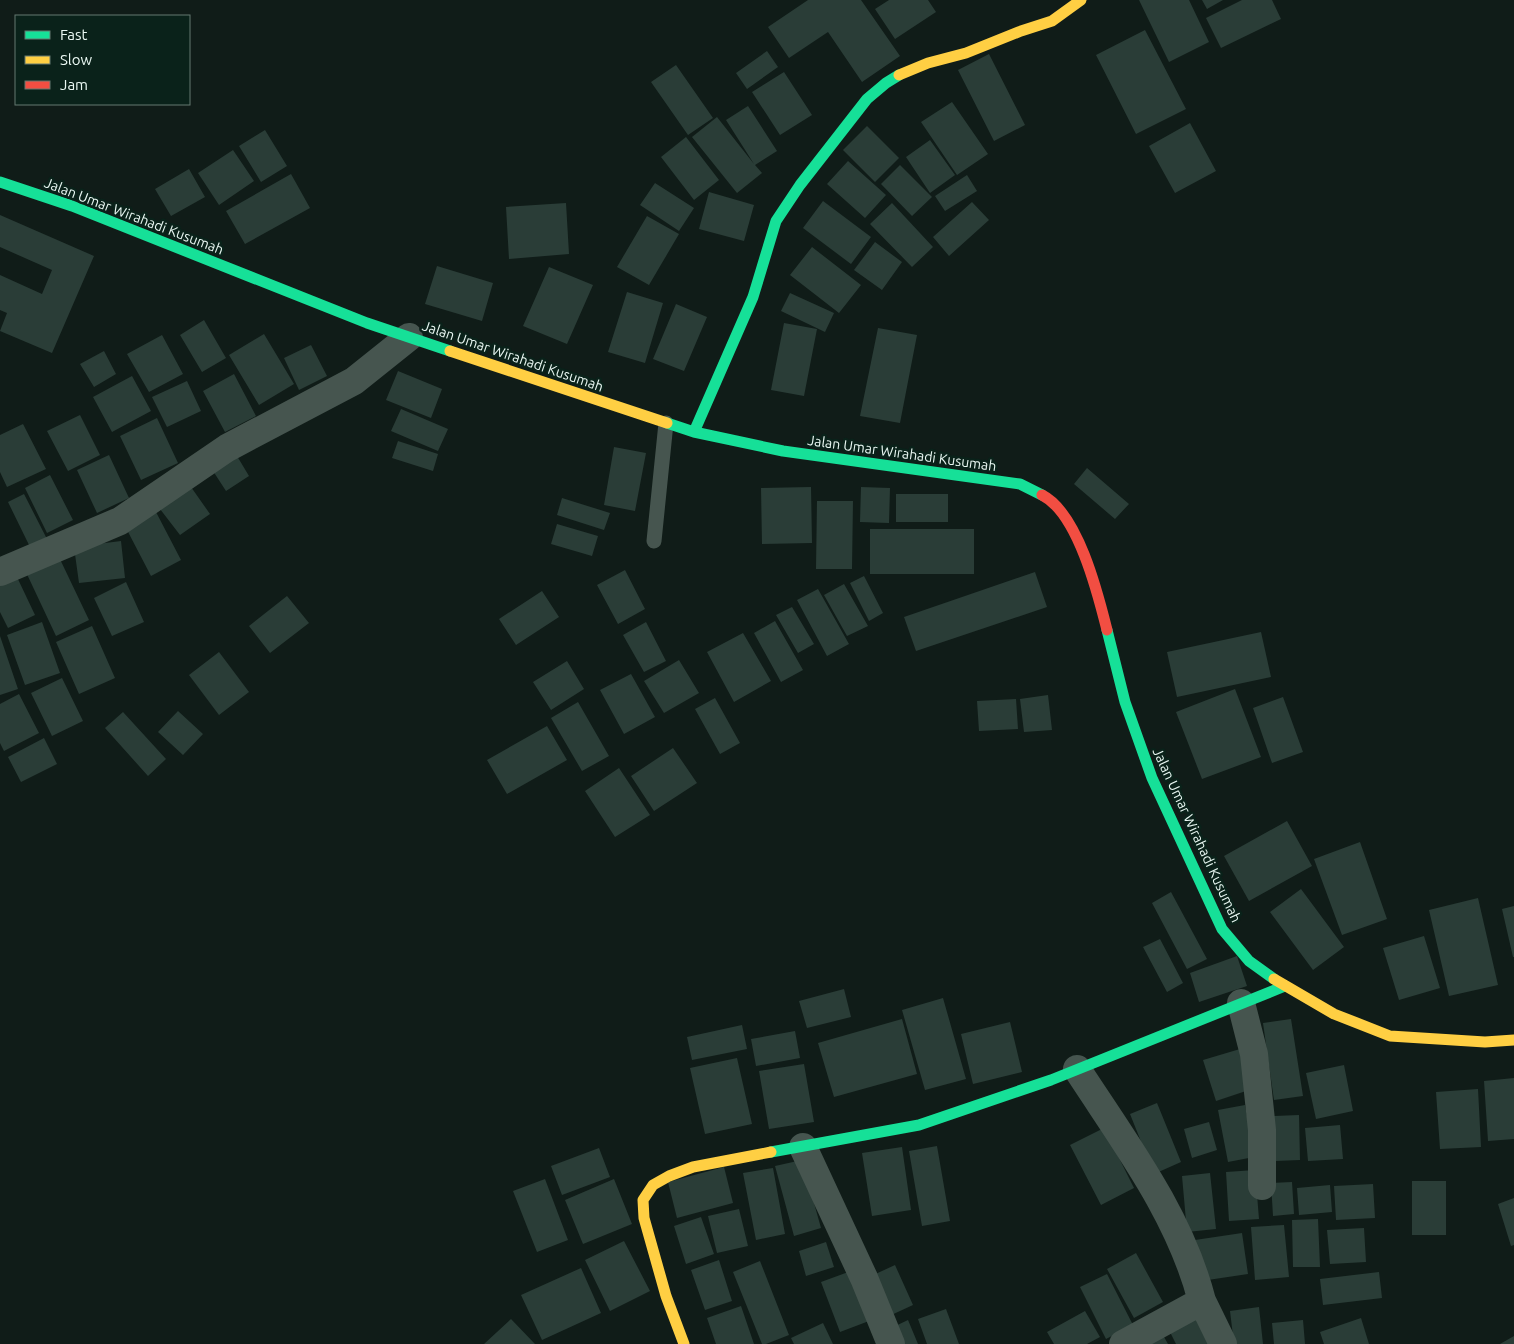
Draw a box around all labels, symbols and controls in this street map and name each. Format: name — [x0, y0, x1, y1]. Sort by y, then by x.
legend — [15, 15, 190, 105]
text: Fast — [60, 26, 88, 43]
text: Slow — [60, 51, 93, 68]
text: Jam — [60, 76, 88, 93]
street label: Jalan Umar Wirahadi Kusumah — [42, 174, 226, 258]
street label: Jalan Umar Wirahadi Kusumah — [420, 317, 606, 395]
street label: Jalan Umar Wirahadi Kusumah — [807, 432, 997, 474]
street label: Jalan Umar Wirahadi Kusumah — [1150, 745, 1244, 925]

